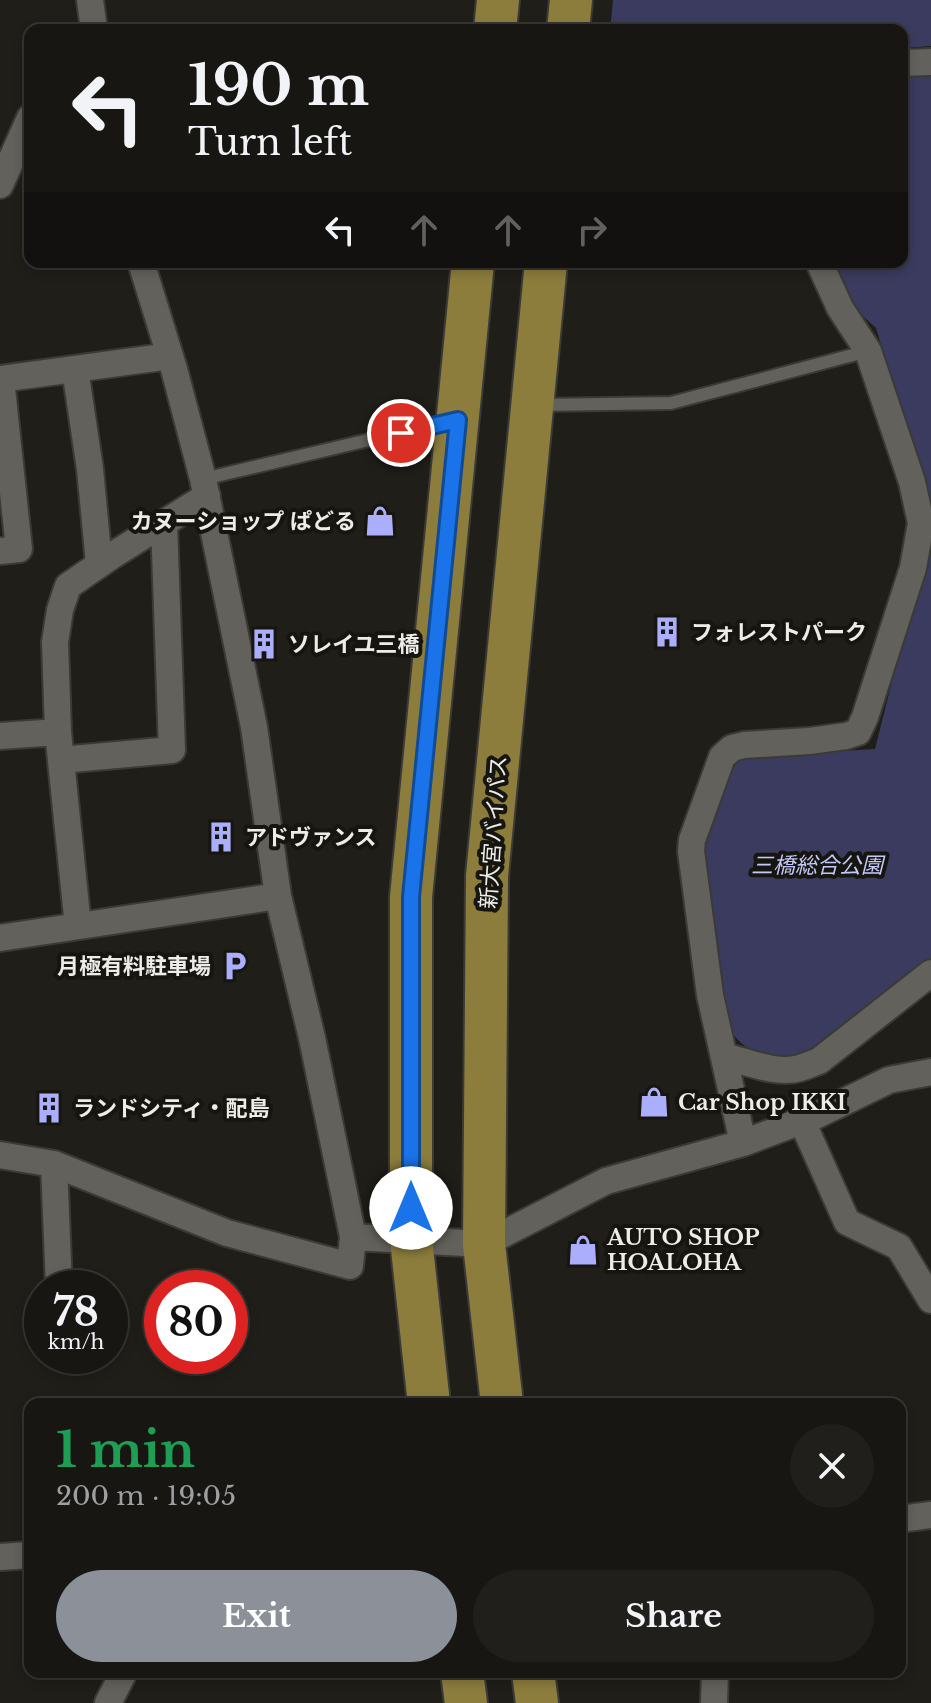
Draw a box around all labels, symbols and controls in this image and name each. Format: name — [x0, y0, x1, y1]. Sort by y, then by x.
text: 190 m — [188, 51, 369, 120]
icon: left — [56, 56, 160, 160]
text: Turn left — [188, 120, 352, 165]
icon: left — [318, 208, 362, 252]
icon: ahead — [402, 208, 446, 252]
icon: ahead — [486, 208, 530, 252]
icon: right — [570, 208, 614, 252]
pin — [367, 399, 435, 467]
icon: arrive — [379, 411, 423, 455]
shop icon: カヌーショップ ぱどる — [363, 504, 397, 538]
place label: カヌーショップ ぱどる — [131, 508, 356, 535]
building icon: フォレストパーク — [650, 615, 684, 649]
place label: フォレストパーク — [691, 619, 867, 646]
building icon: ソレイユ三橋 — [247, 627, 281, 661]
place label: ソレイユ三橋 — [288, 631, 420, 658]
street label: 新大宮バイパス — [475, 754, 512, 910]
building icon: アドヴァンス — [204, 820, 238, 854]
place label: アドヴァンス — [245, 824, 377, 851]
park label: 三橋総合公園 — [751, 852, 886, 879]
parking icon: 月極有料駐車場 — [218, 949, 252, 983]
place label: 月極有料駐車場 — [57, 953, 211, 980]
shop icon: Car Shop IKKI — [637, 1085, 671, 1119]
place label: Car Shop IKKI — [678, 1089, 846, 1116]
building icon: ランドシティ・配島 — [32, 1091, 66, 1125]
place label: ランドシティ・配島 — [73, 1095, 270, 1122]
position arrow — [369, 1166, 453, 1250]
place label: AUTO SHOP HOALOHA — [606, 1224, 760, 1276]
shop icon: AUTO SHOP HOALOHA — [566, 1233, 600, 1267]
speed limit sign: 80 — [144, 1270, 248, 1374]
text: 78 — [53, 1287, 99, 1337]
text: km/h — [48, 1330, 104, 1354]
text: 1 min — [56, 1420, 195, 1480]
button: close — [790, 1424, 874, 1508]
text: 200 m · 19:05 — [56, 1480, 236, 1512]
button: Exit — [56, 1570, 457, 1662]
button: Share — [473, 1570, 874, 1662]

